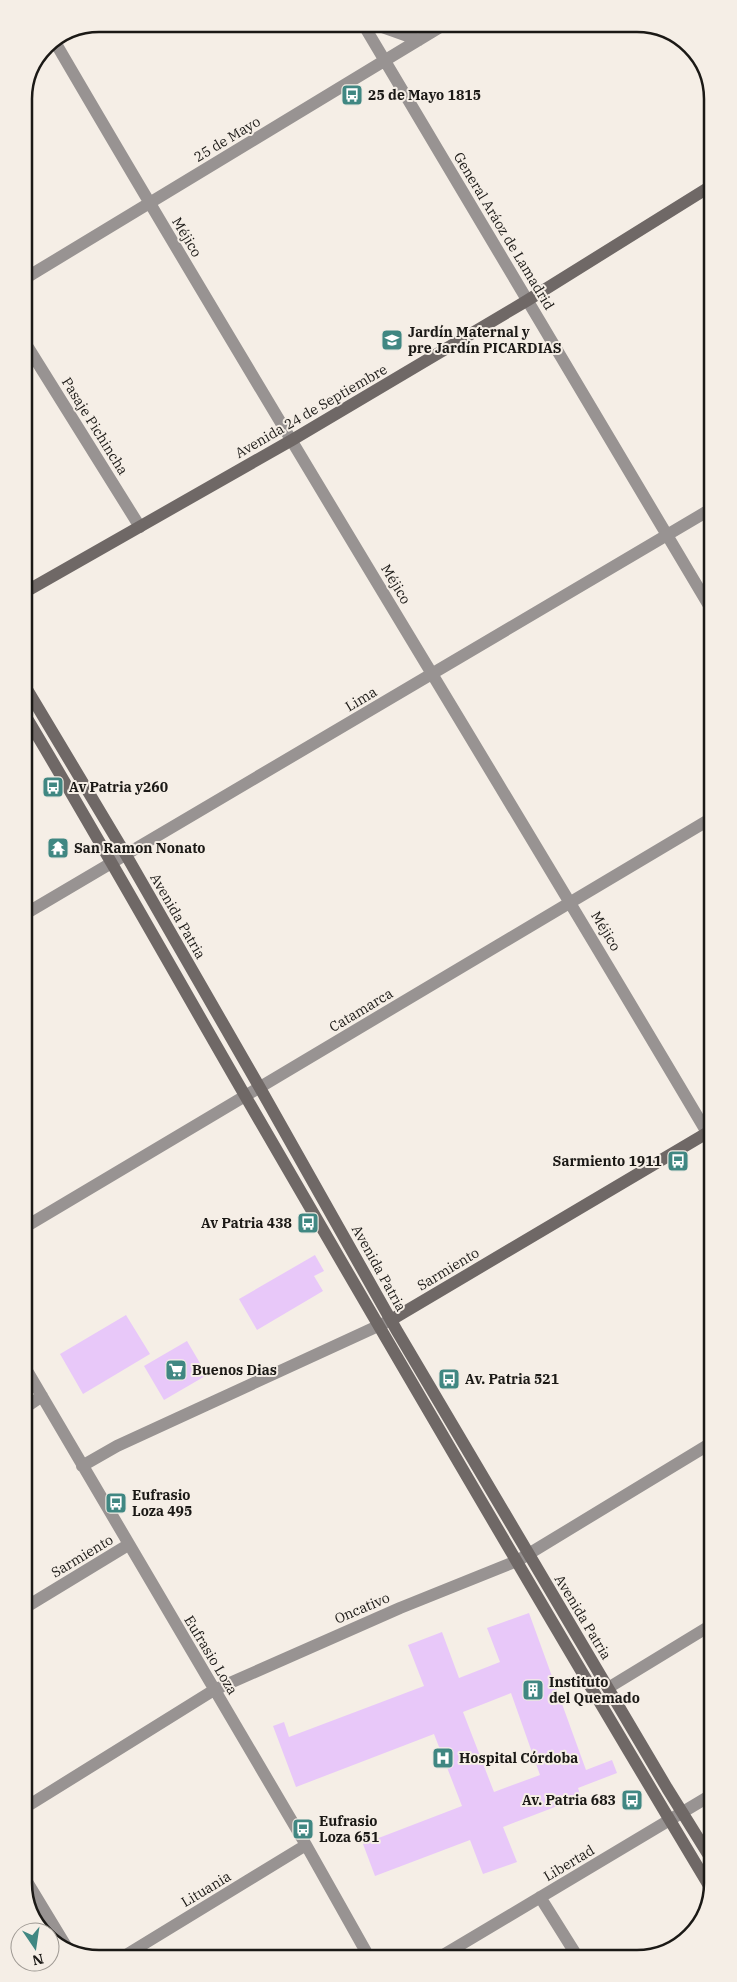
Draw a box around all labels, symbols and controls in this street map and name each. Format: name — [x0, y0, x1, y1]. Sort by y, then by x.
bus stop icon: 25 de Mayo 1815 — [340, 83, 364, 107]
place label: 25 de Mayo 1815 — [368, 86, 481, 104]
street label: 25 de Mayo — [191, 112, 264, 166]
street label: General Aráoz de Lamadrid — [450, 149, 559, 314]
street label: Méjico — [168, 214, 206, 260]
place label: Jardín Maternal y pre Jardín PICARDIAS — [408, 323, 562, 357]
school or university icon: Jardín Maternal y pre Jardín PICARDIAS — [380, 328, 404, 352]
street label: Avenida 24 de Septiembre — [232, 360, 390, 462]
street label: Pasaje Pichincha — [58, 374, 132, 478]
street label: Méjico — [377, 561, 415, 607]
street label: Lima — [342, 682, 380, 715]
bus stop icon: Av Patria y260 — [41, 775, 65, 799]
place label: Av Patria y260 — [69, 778, 168, 796]
temple icon: San Ramon Nonato — [46, 836, 70, 860]
place label: San Ramon Nonato — [74, 839, 206, 857]
street label: Avenida Patria — [146, 870, 210, 962]
street label: Méjico — [587, 908, 625, 954]
street label: Catamarca — [326, 984, 396, 1036]
bus stop icon: Sarmiento 1911 — [666, 1149, 690, 1173]
place label: Sarmiento 1911 — [553, 1152, 662, 1170]
bus stop icon: Av Patria 438 — [296, 1211, 320, 1235]
place label: Av Patria 438 — [201, 1214, 292, 1232]
street label: Avenida Patria — [348, 1222, 410, 1315]
street label: Sarmiento — [414, 1243, 482, 1295]
supermarket icon: Buenos Dias — [164, 1358, 188, 1382]
place label: Buenos Dias — [192, 1361, 277, 1379]
bus stop icon: Av. Patria 521 — [437, 1367, 461, 1391]
place label: Av. Patria 521 — [465, 1370, 559, 1388]
place label: Eufrasio Loza 495 — [132, 1486, 192, 1520]
bus stop icon: Eufrasio Loza 495 — [104, 1491, 128, 1515]
street label: Sarmiento — [48, 1530, 116, 1582]
street label: Avenida Patria — [551, 1571, 616, 1663]
street label: Oncativo — [332, 1588, 392, 1628]
street label: Eufrasio Loza — [180, 1612, 242, 1698]
place label: Instituto del Quemado — [549, 1673, 640, 1707]
building icon: Instituto del Quemado — [521, 1678, 545, 1702]
hospital icon: Hospital Córdoba — [431, 1746, 455, 1770]
place label: Hospital Córdoba — [459, 1749, 578, 1767]
bus stop icon: Av. Patria 683 — [620, 1788, 644, 1812]
place label: Av. Patria 683 — [522, 1791, 616, 1809]
place label: Eufrasio Loza 651 — [319, 1812, 379, 1846]
bus stop icon: Eufrasio Loza 651 — [291, 1817, 315, 1841]
street label: Libertad — [540, 1841, 598, 1885]
street label: Lituania — [178, 1867, 235, 1911]
north arrow — [10, 1922, 60, 1972]
text: N — [31, 1950, 45, 1970]

